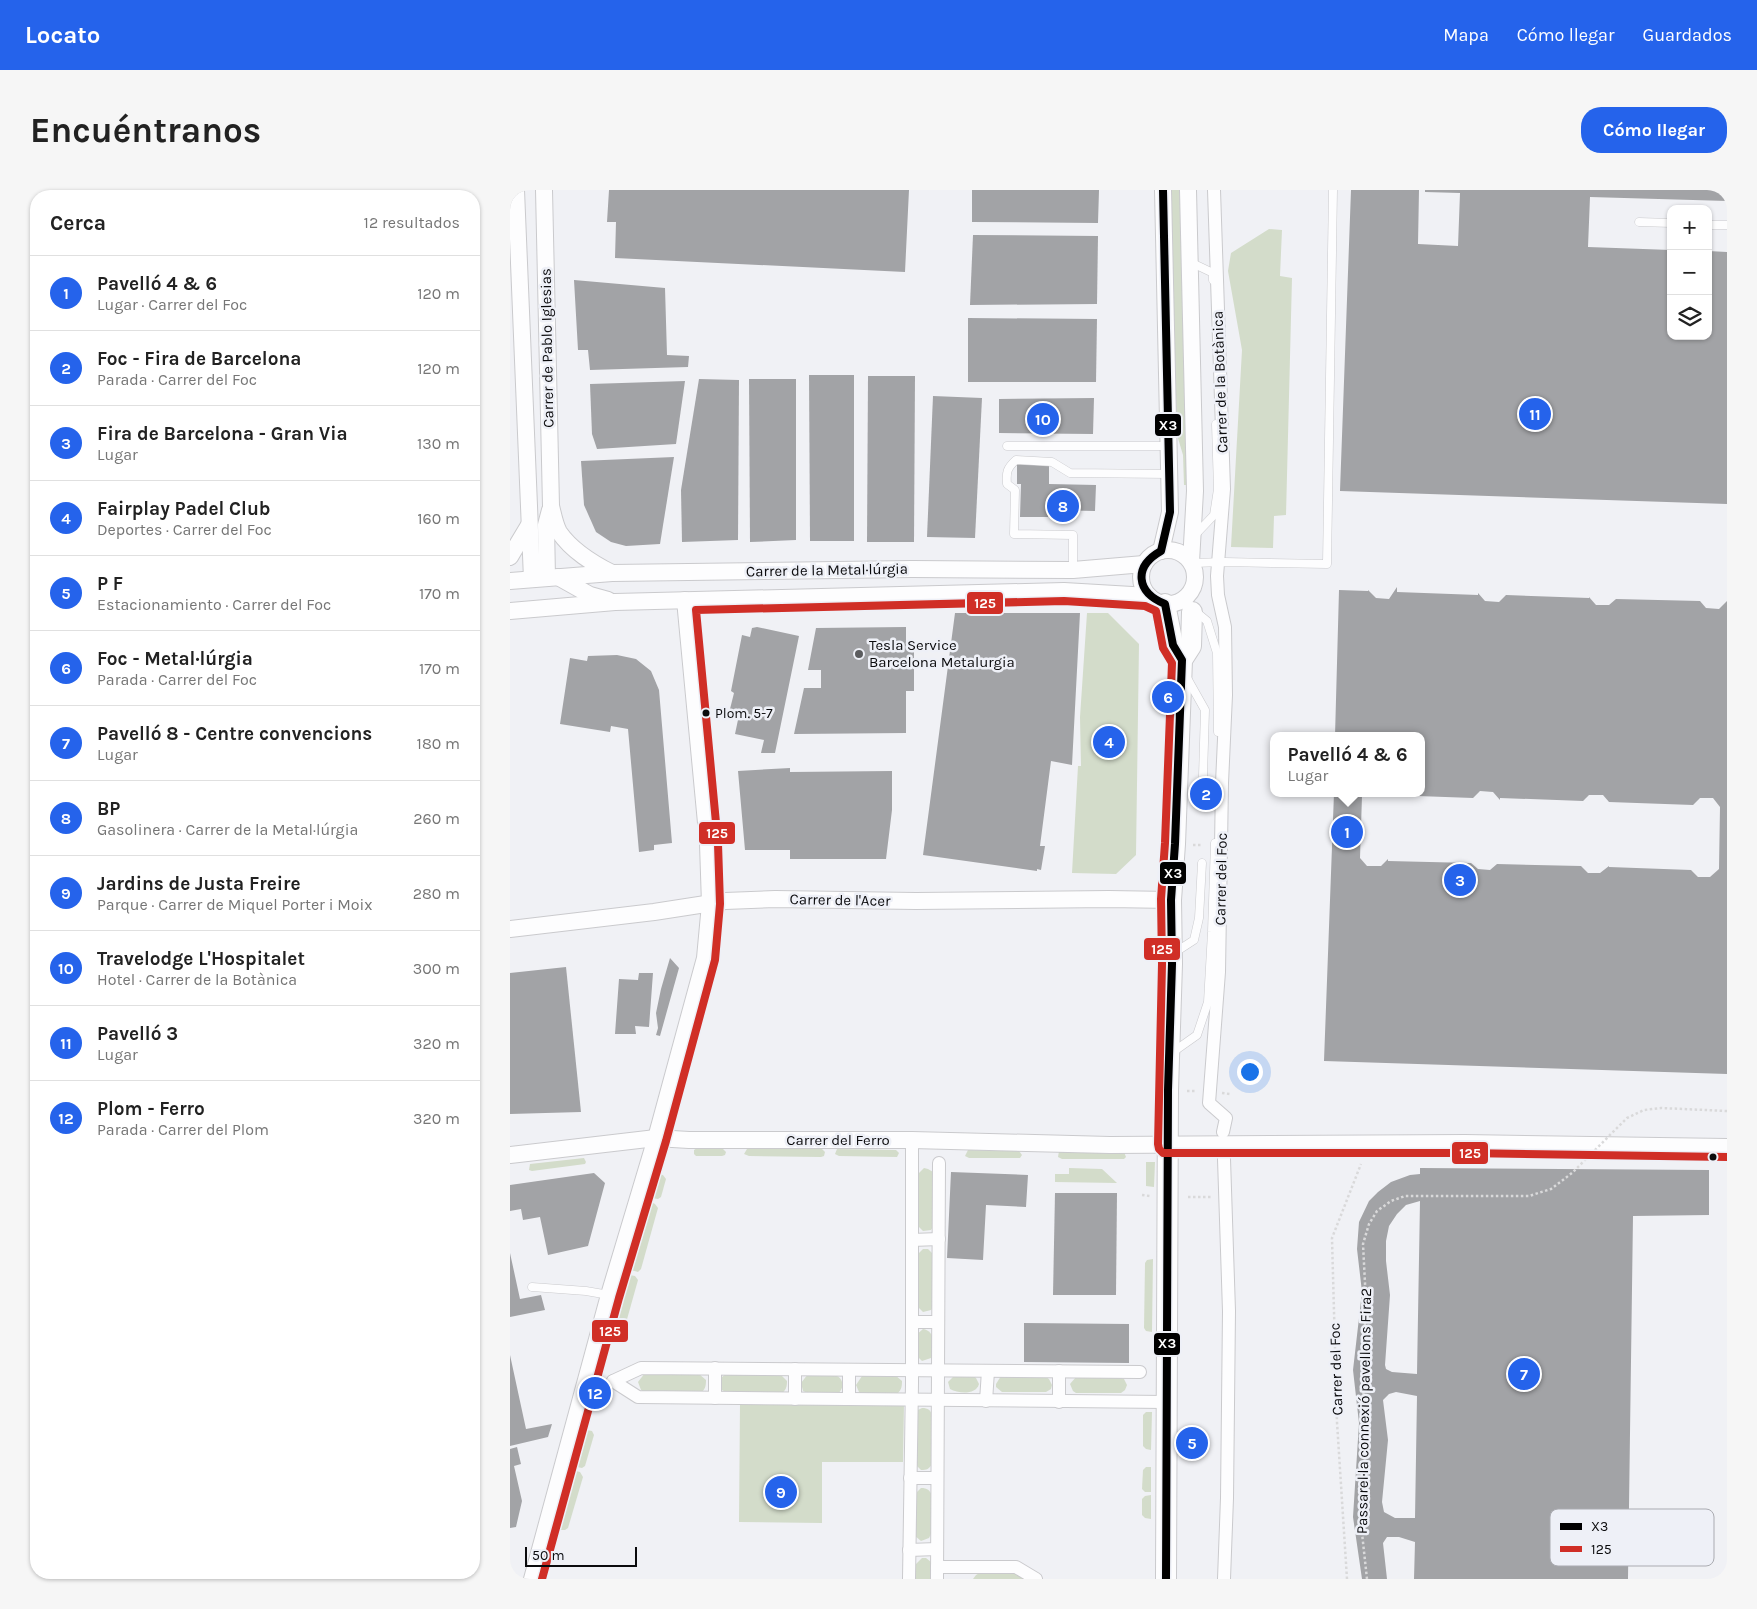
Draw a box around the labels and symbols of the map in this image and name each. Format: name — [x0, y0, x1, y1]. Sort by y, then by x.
street label: Carrer de Pablo Iglesias — [537, 268, 557, 428]
street label: Carrer de la Botànica — [1209, 311, 1231, 453]
pin: 11 — [1519, 395, 1551, 433]
pin: 10 — [1027, 400, 1059, 438]
line badge: X3 — [1154, 413, 1182, 437]
text: X3 — [1159, 417, 1177, 434]
pin: 8 — [1047, 487, 1079, 525]
street label: Carrer de la Metal·lúrgia — [746, 560, 908, 580]
line badge: 125 — [966, 591, 1004, 615]
text: 125 — [974, 595, 996, 612]
place label: Tesla Service Barcelona Metalurgia — [869, 636, 1015, 671]
marker: Tesla Service Barcelona Metalurgia — [853, 648, 865, 660]
pin: 6 — [1152, 678, 1184, 716]
place label: Plom. 5-7 — [715, 705, 773, 722]
marker: Plom. 5-7 — [701, 708, 711, 718]
pin: 4 — [1093, 723, 1125, 761]
pin: 2 — [1190, 775, 1222, 813]
pin: 1 — [1331, 813, 1363, 851]
line badge: 125 — [698, 821, 736, 845]
text: 125 — [706, 825, 728, 842]
street label: Carrer del Foc — [1211, 832, 1231, 926]
line badge: X3 — [1159, 861, 1187, 885]
pin: 3 — [1444, 861, 1476, 899]
text: X3 — [1164, 865, 1182, 882]
street label: Carrer de l'Acer — [789, 890, 891, 910]
line badge: 125 — [1143, 937, 1181, 961]
text: 125 — [1151, 941, 1173, 958]
your location — [1237, 1059, 1263, 1085]
street label: Carrer del Ferro — [786, 1131, 890, 1149]
line badge: 125 — [1451, 1141, 1489, 1165]
text: 125 — [1459, 1145, 1481, 1162]
unlabelled marker — [1708, 1152, 1718, 1162]
street label: Passarel·la connexió pavellons Fira2 — [1353, 1288, 1375, 1534]
line badge: 125 — [591, 1319, 629, 1343]
street label: Carrer del Foc — [1325, 1322, 1347, 1416]
text: 125 — [599, 1323, 621, 1340]
line badge: X3 — [1153, 1332, 1181, 1356]
text: X3 — [1158, 1335, 1176, 1352]
pin: 7 — [1508, 1355, 1540, 1393]
pin: 12 — [579, 1374, 611, 1412]
pin: 5 — [1176, 1424, 1208, 1462]
pin: 9 — [765, 1473, 797, 1511]
legend — [1550, 1509, 1714, 1566]
text: X3 — [1591, 1518, 1608, 1535]
text: 125 — [1591, 1541, 1612, 1558]
scale bar — [525, 1544, 638, 1567]

